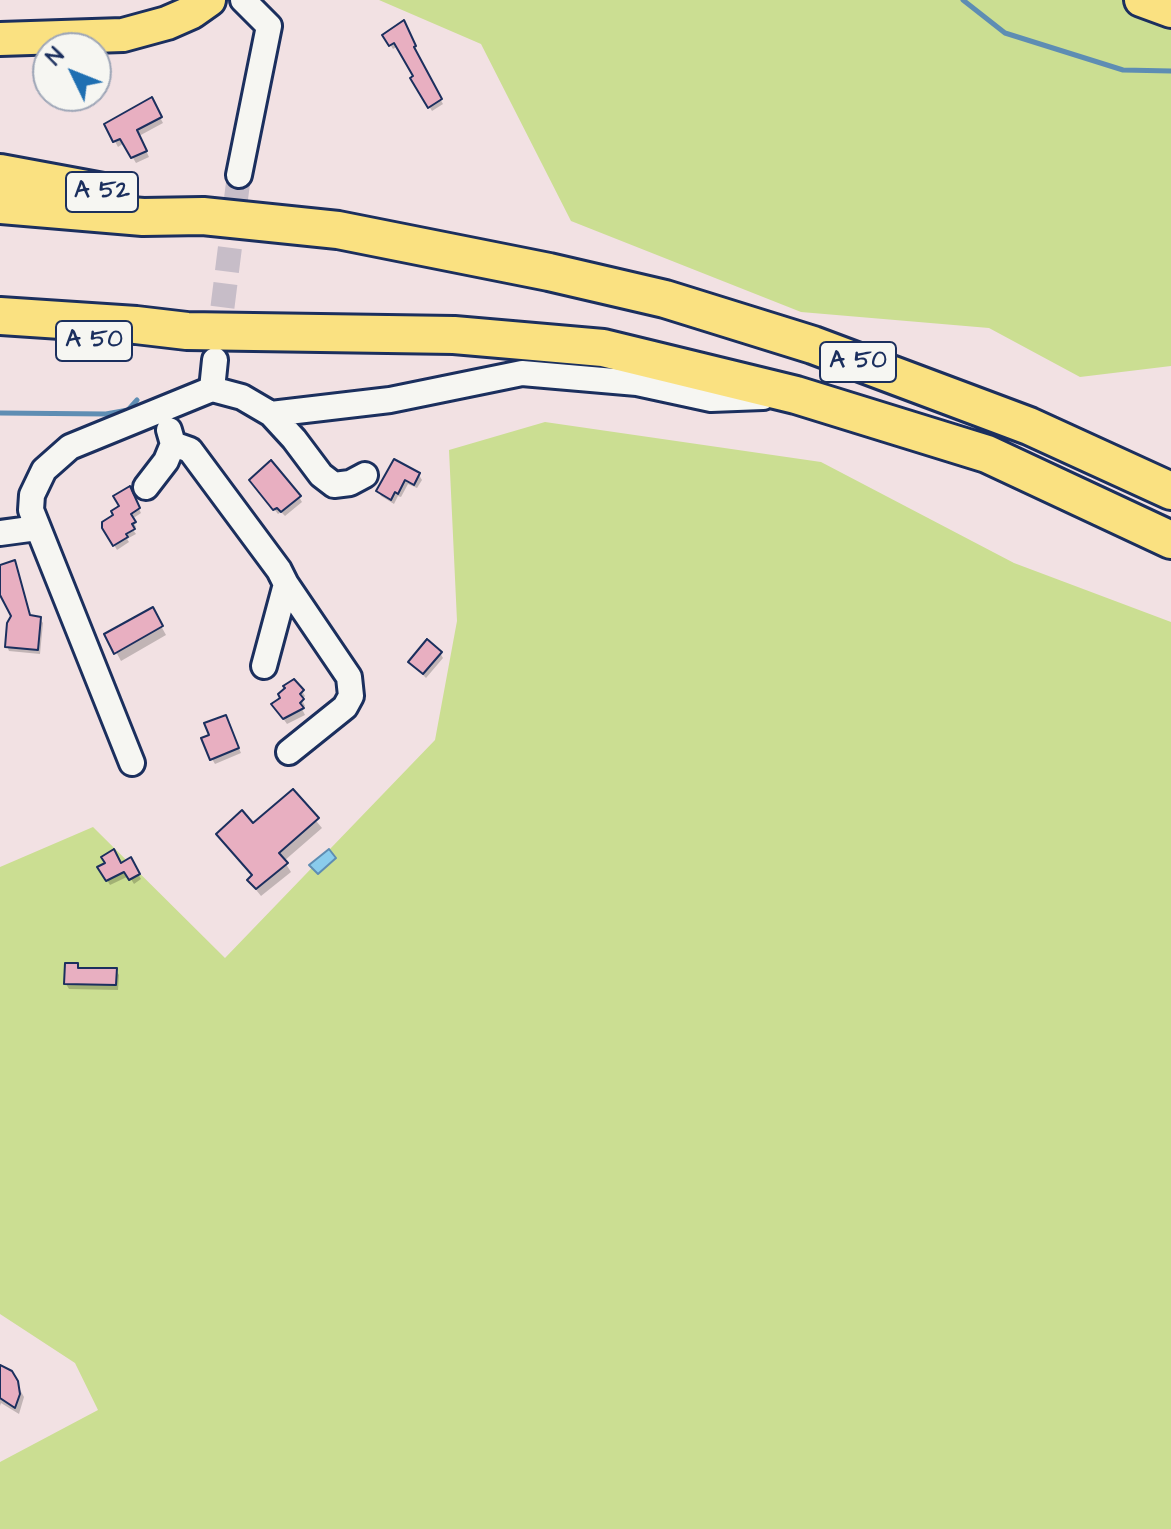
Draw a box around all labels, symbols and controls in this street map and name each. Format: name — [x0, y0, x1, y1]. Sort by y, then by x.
north arrow — [32, 32, 112, 112]
text: N — [39, 41, 72, 72]
road number: A 52 — [66, 172, 138, 212]
road number: A 50 — [56, 321, 132, 361]
road number: A 50 — [820, 342, 896, 382]

